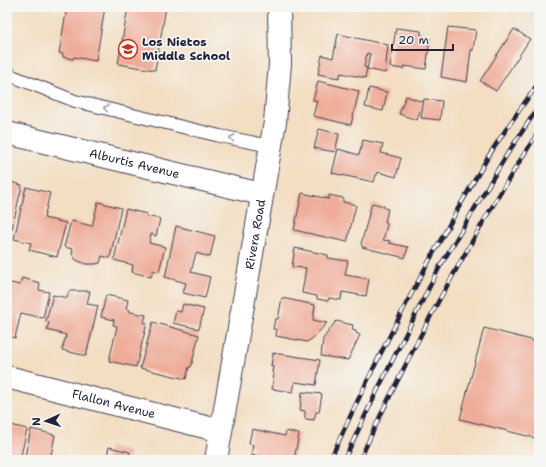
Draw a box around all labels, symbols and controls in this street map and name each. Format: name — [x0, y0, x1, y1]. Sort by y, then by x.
scale bar — [392, 26, 453, 52]
text: 20 m — [398, 32, 429, 48]
place label: Los Nietos Middle School — [142, 34, 230, 64]
school or university icon: Los Nietos Middle School — [117, 38, 139, 60]
one-way arrow — [102, 104, 109, 113]
one-way arrow — [229, 135, 235, 143]
street label: Alburtis Avenue — [88, 145, 181, 182]
street label: Rivera Road — [241, 198, 269, 271]
street label: Flallon Avenue — [70, 386, 157, 422]
north arrow — [26, 401, 66, 441]
text: N — [29, 416, 44, 426]

